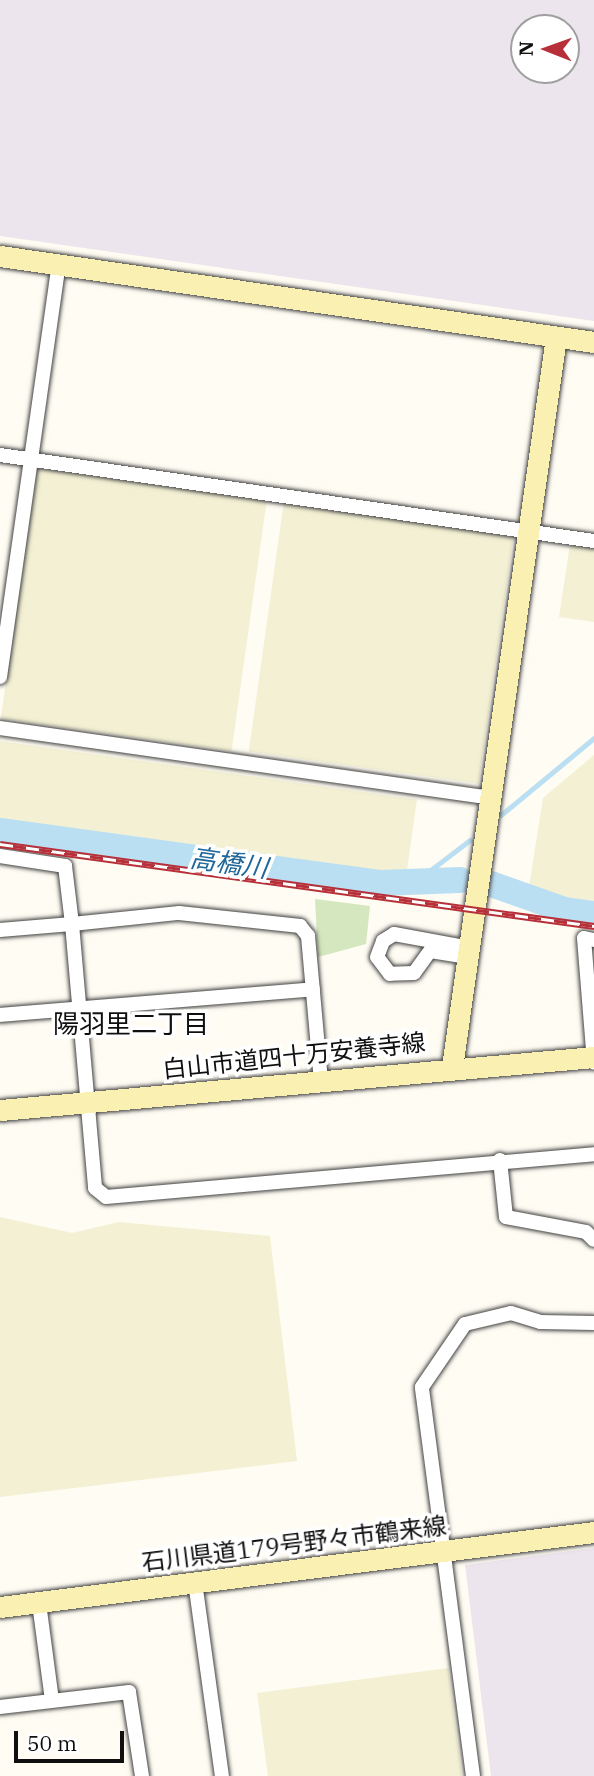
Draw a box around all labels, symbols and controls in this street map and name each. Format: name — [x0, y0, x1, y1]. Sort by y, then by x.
north arrow — [510, 14, 580, 84]
text: N — [514, 41, 538, 56]
water label: 高橋川 — [188, 842, 270, 884]
district label: 陽羽里二丁目 — [53, 1008, 209, 1040]
street label: 白山市道四十万安養寺線 — [161, 1028, 427, 1084]
street label: 石川県道179号野々市鶴来線 — [140, 1511, 448, 1577]
scale bar — [18, 1716, 128, 1760]
text: 50 m — [27, 1729, 77, 1757]

